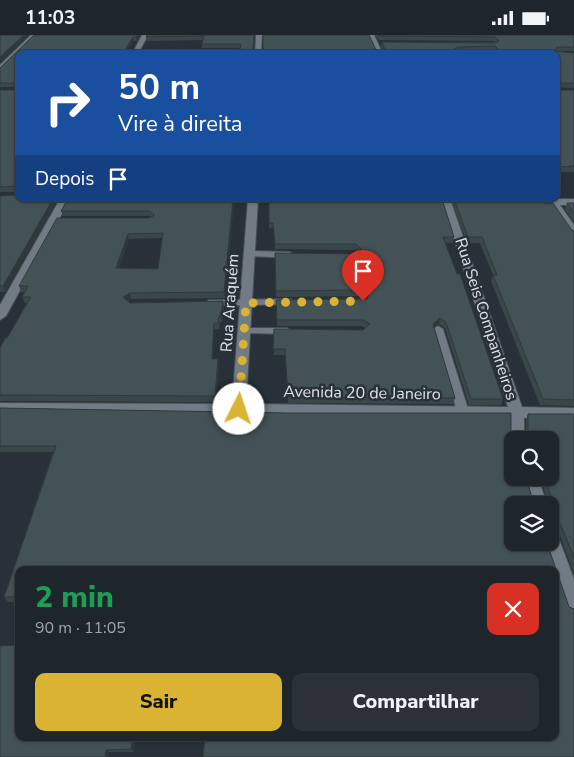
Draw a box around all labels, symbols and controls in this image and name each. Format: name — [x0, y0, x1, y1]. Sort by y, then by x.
text: 11:03 — [25, 5, 75, 31]
text: 50 m — [118, 64, 200, 111]
icon: right — [35, 70, 100, 135]
text: Vire à direita — [118, 109, 243, 139]
icon: arrive — [104, 165, 132, 193]
text: Depois — [35, 166, 94, 192]
street label: Rua Seis Companheiros — [449, 235, 523, 403]
pin — [342, 250, 384, 301]
street label: Rua Araquém — [216, 253, 244, 353]
icon: arrive — [349, 257, 377, 285]
street label: Avenida 20 de Janeiro — [283, 381, 441, 405]
position arrow — [212, 382, 264, 434]
map controls — [504, 431, 559, 551]
button: search — [504, 431, 559, 486]
button: layers — [504, 496, 559, 551]
text: 2 min — [35, 577, 114, 618]
button: close — [487, 583, 539, 635]
text: 90 m · 11:05 — [35, 617, 126, 639]
button: Sair — [35, 673, 282, 731]
button: Compartilhar — [292, 673, 539, 731]

